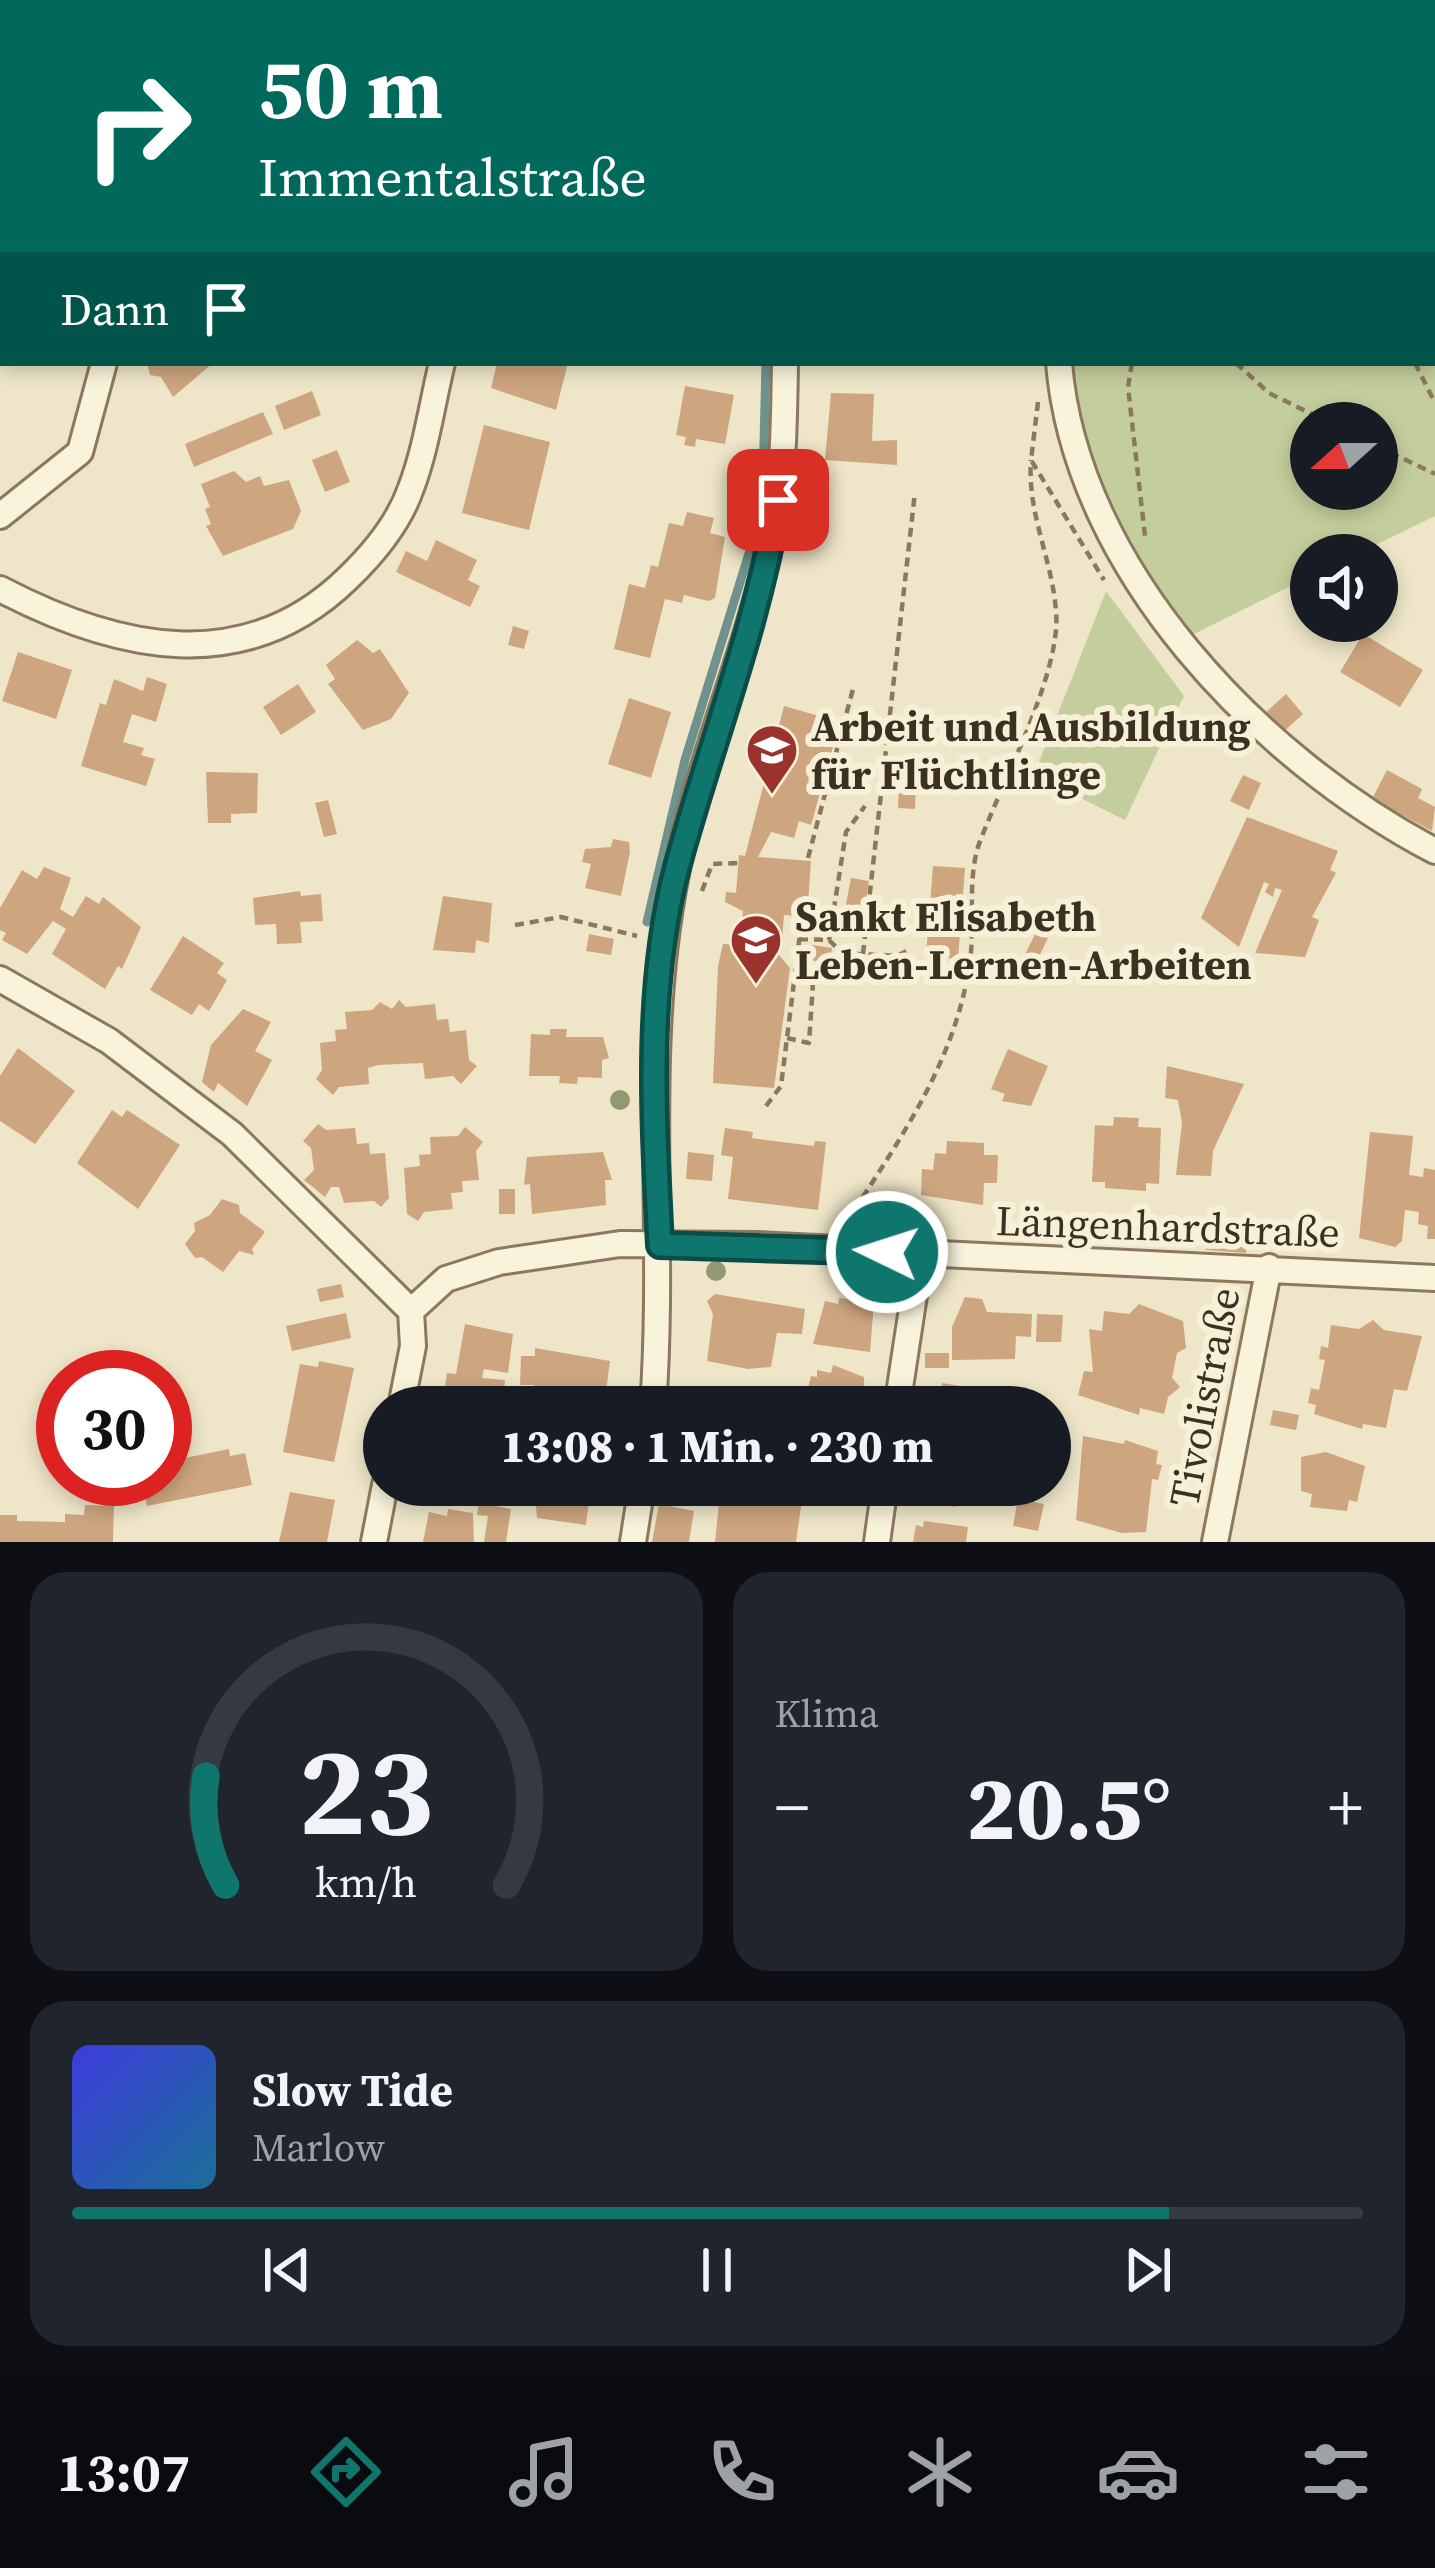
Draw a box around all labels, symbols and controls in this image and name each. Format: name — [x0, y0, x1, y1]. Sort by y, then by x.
text: 50 m — [258, 31, 443, 146]
icon: right — [60, 48, 216, 204]
text: Immentalstraße — [258, 140, 647, 214]
icon: arrive — [193, 276, 259, 342]
text: Dann — [60, 278, 169, 340]
north arrow — [1290, 402, 1398, 510]
map controls — [1290, 402, 1398, 642]
pin — [727, 449, 829, 551]
icon: arrive — [745, 467, 811, 533]
button: sound — [1290, 534, 1398, 642]
place label: Arbeit und Ausbildung für Flüchtlinge — [811, 697, 1251, 803]
school or university icon: Arbeit und Ausbildung für Flüchtlinge — [744, 722, 800, 796]
place label: Sankt Elisabeth Leben-Lernen-Arbeiten — [795, 887, 1252, 993]
school or university icon: Sankt Elisabeth Leben-Lernen-Arbeiten — [728, 912, 784, 986]
position arrow — [824, 1189, 950, 1315]
street label: Längenhardstraße — [995, 1191, 1341, 1261]
street label: Tivolistraße — [1154, 1282, 1254, 1512]
speed limit sign: 30 — [36, 1350, 192, 1506]
text: 13:08 · 1 Min. · 230 m — [501, 1415, 933, 1477]
text: Klima — [775, 1687, 879, 1740]
text: 23 — [299, 1705, 434, 1876]
text: 20.5° — [966, 1746, 1171, 1869]
text: − — [775, 1762, 809, 1852]
text: + — [1328, 1762, 1363, 1852]
text: km/h — [315, 1852, 417, 1910]
text: Slow Tide — [252, 2059, 453, 2121]
text: Marlow — [252, 2121, 385, 2174]
icon: previous — [254, 2237, 320, 2303]
icon: pause — [684, 2237, 750, 2303]
icon: next — [1115, 2237, 1181, 2303]
icon: directions — [304, 2430, 388, 2514]
icon: music — [502, 2430, 586, 2514]
icon: phone — [700, 2430, 784, 2514]
icon: climate — [898, 2430, 982, 2514]
icon: car — [1096, 2430, 1180, 2514]
icon: filters — [1294, 2430, 1378, 2514]
text: 13:07 — [57, 2435, 190, 2509]

